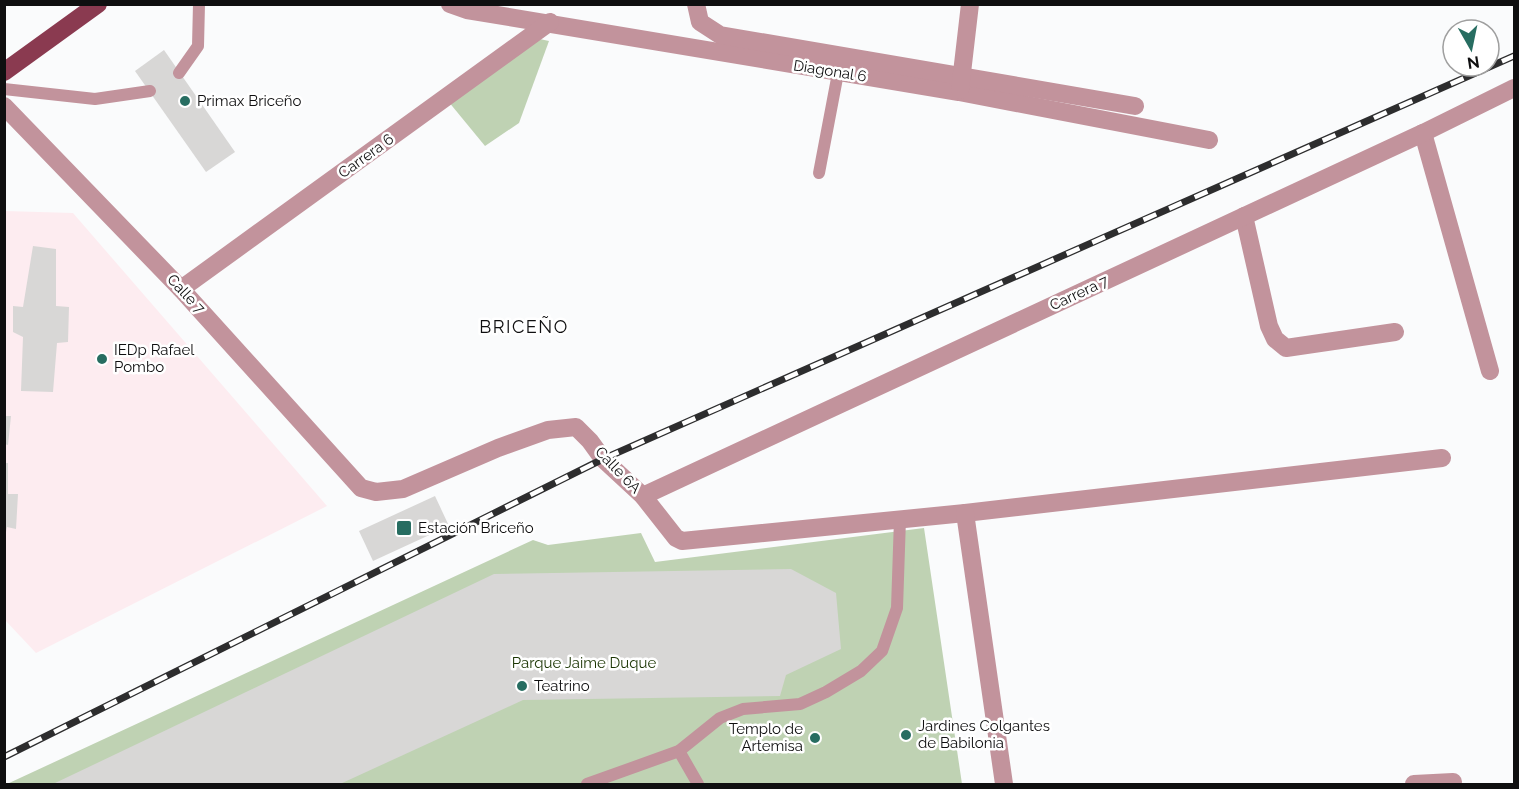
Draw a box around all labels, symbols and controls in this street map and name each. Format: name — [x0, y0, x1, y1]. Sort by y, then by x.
north arrow — [1441, 18, 1501, 78]
text: N — [1466, 52, 1481, 73]
street label: Diagonal 6 — [792, 56, 868, 86]
place label: Primax Briceño — [197, 92, 301, 110]
marker: Primax Briceño — [178, 94, 192, 108]
street label: Carrera 6 — [335, 130, 397, 182]
street label: Calle 7 — [163, 271, 209, 317]
street label: Carrera 7 — [1047, 272, 1111, 314]
district label: BRICEÑO — [479, 316, 569, 337]
place label: IEDp Rafael Pombo — [114, 341, 195, 376]
marker: IEDp Rafael Pombo — [95, 352, 109, 366]
street label: Calle 6A — [591, 443, 645, 497]
marker: Estación Briceño — [395, 519, 413, 537]
place label: Estación Briceño — [418, 519, 534, 537]
park label: Parque Jaime Duque — [512, 654, 656, 672]
place label: Teatrino — [534, 677, 590, 695]
marker: Teatrino — [515, 679, 529, 693]
place label: Jardines Colgantes de Babilonia — [918, 717, 1050, 752]
place label: Templo de Artemisa — [729, 720, 803, 755]
marker: Jardines Colgantes de Babilonia — [899, 728, 913, 742]
marker: Templo de Artemisa — [808, 731, 822, 745]

